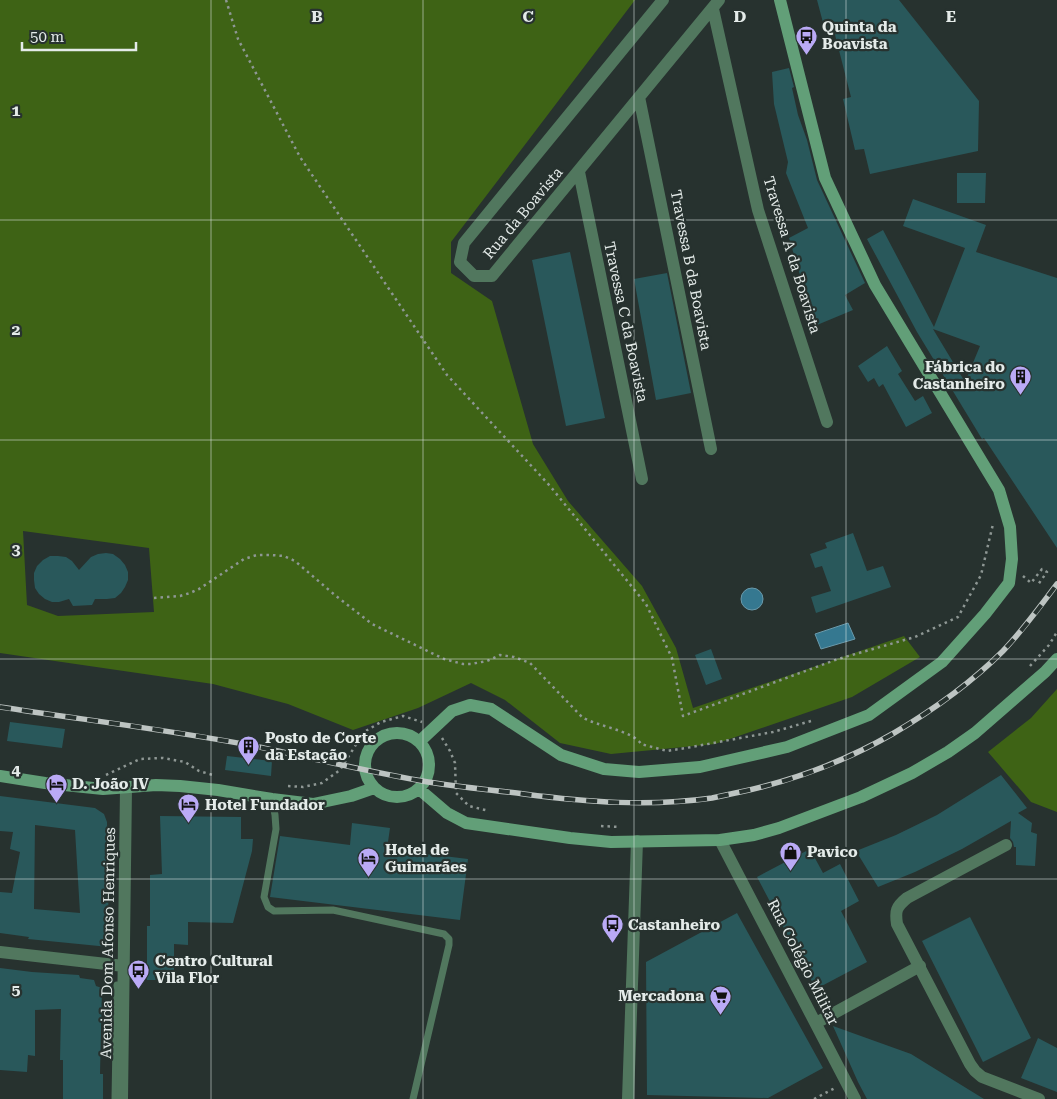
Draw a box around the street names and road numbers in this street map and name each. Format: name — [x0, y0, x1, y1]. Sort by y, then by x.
street label: Rua da Boavista — [479, 163, 567, 263]
street label: Travessa A da Boavista — [760, 174, 824, 336]
street label: Travessa B da Boavista — [667, 188, 715, 352]
street label: Travessa C da Boavista — [600, 240, 652, 404]
street label: Avenida Dom Afonso Henriques — [97, 827, 119, 1059]
street label: Rua Colégio Militar — [763, 896, 843, 1028]

